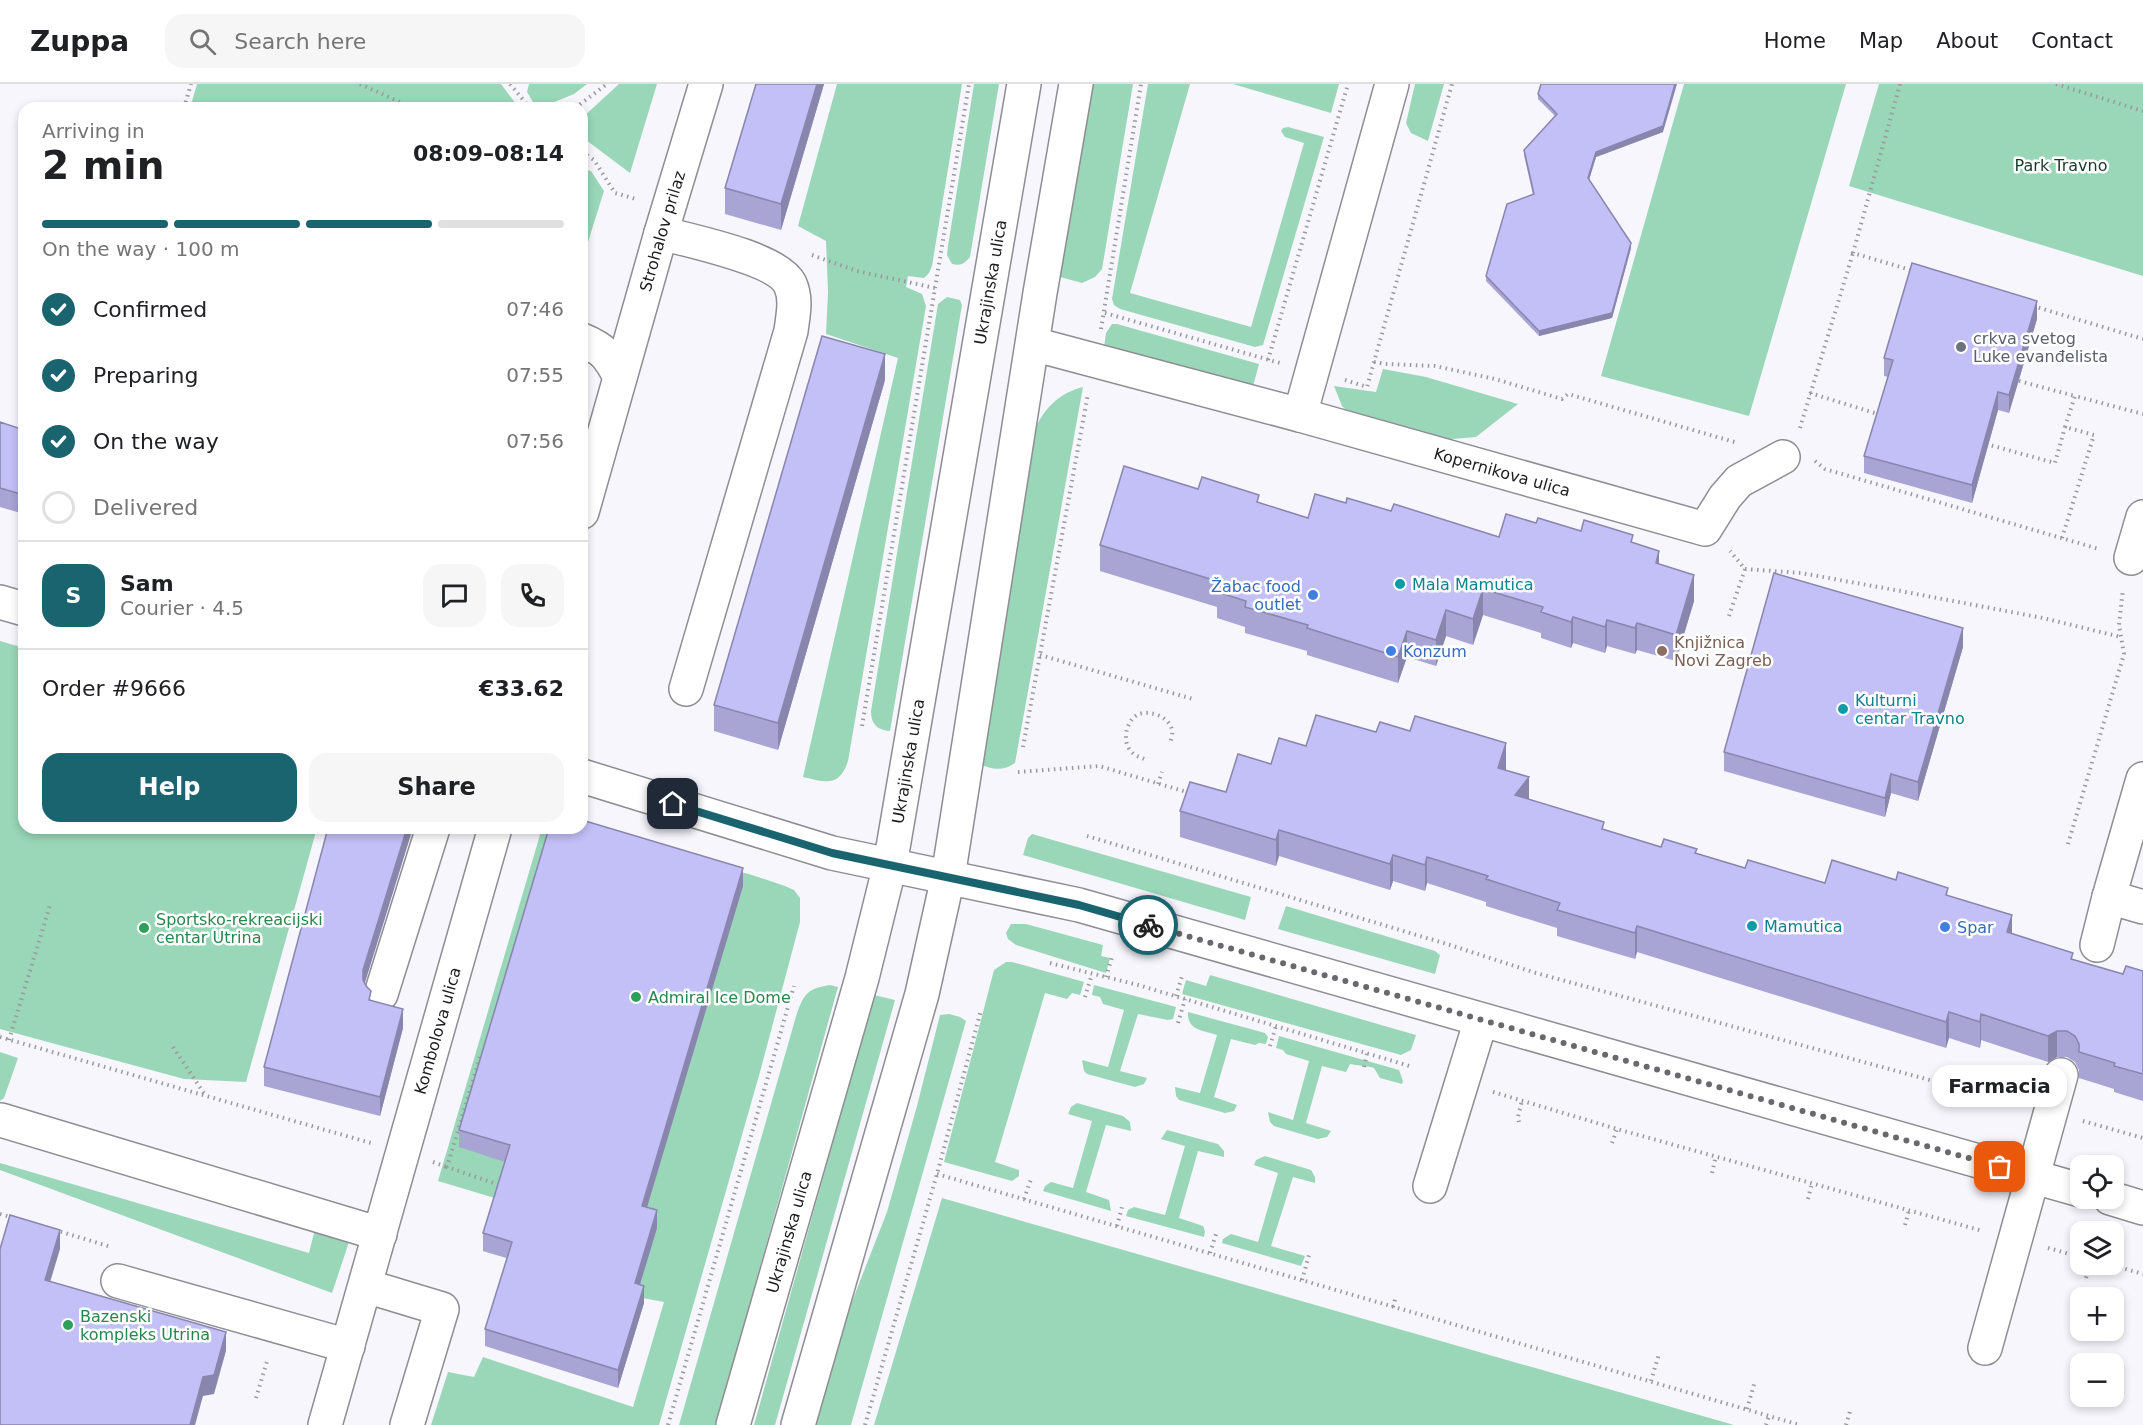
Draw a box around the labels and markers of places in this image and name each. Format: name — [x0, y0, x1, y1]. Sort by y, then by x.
place label: crkva svetog Luke evanđelista — [1973, 329, 2108, 366]
marker: crkva svetog Luke evanđelista — [1954, 340, 1968, 354]
place label: Mala Mamutica — [1412, 575, 1534, 594]
place label: Žabac food outlet — [1211, 577, 1301, 614]
marker: Mala Mamutica — [1393, 577, 1407, 591]
marker: Žabac food outlet — [1306, 588, 1320, 602]
place label: Knjižnica Novi Zagreb — [1674, 633, 1772, 670]
place label: Konzum — [1403, 642, 1467, 661]
marker: Konzum — [1384, 644, 1398, 658]
marker: Knjižnica Novi Zagreb — [1655, 644, 1669, 658]
place label: Kulturni centar Travno — [1855, 691, 1965, 728]
marker: Kulturni centar Travno — [1836, 702, 1850, 716]
pin — [647, 778, 698, 829]
place label: Sportsko-rekreacijski centar Utrina — [156, 910, 323, 947]
place label: Mamutica — [1764, 917, 1843, 936]
place label: Spar — [1957, 918, 1994, 937]
marker: Mamutica — [1745, 919, 1759, 933]
marker: Spar — [1938, 920, 1952, 934]
marker: Sportsko-rekreacijski centar Utrina — [137, 921, 151, 935]
place label: Admiral Ice Dome — [648, 988, 791, 1007]
marker: Admiral Ice Dome — [629, 990, 643, 1004]
callout: Farmacia — [1932, 1065, 2068, 1107]
pin — [1974, 1141, 2025, 1192]
place label: Bazenski kompleks Utrina — [80, 1307, 210, 1344]
marker: Bazenski kompleks Utrina — [61, 1318, 75, 1332]

